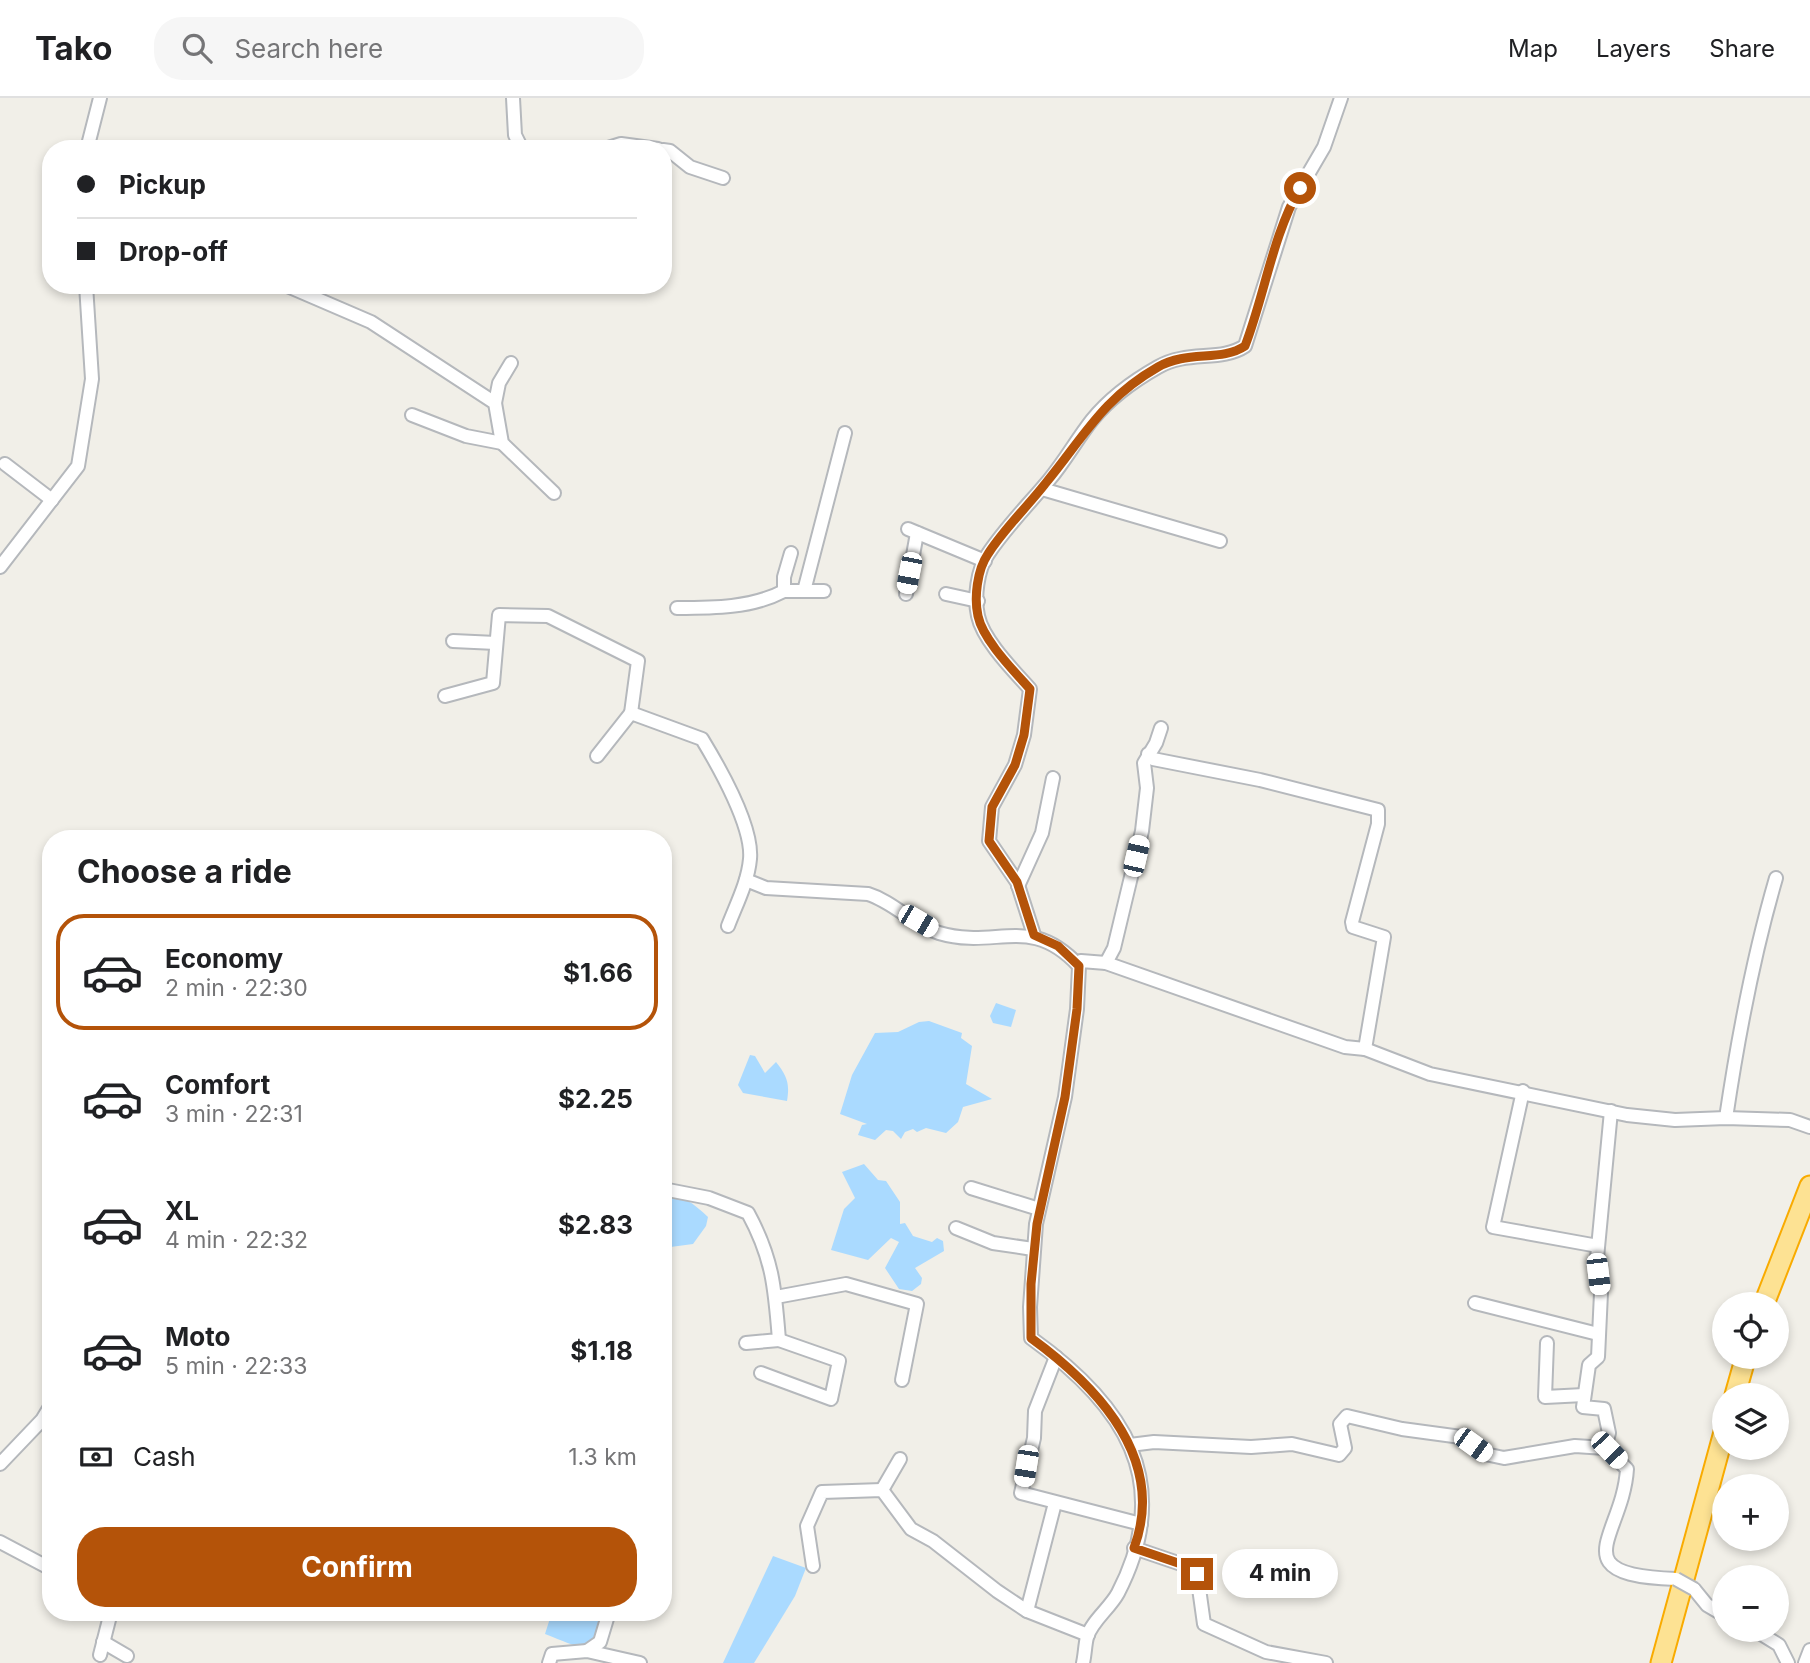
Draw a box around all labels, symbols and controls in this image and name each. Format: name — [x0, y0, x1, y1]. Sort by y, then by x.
search box — [154, 17, 644, 80]
text: Tako — [35, 28, 112, 68]
icon: search — [178, 29, 216, 67]
text: Search here — [234, 33, 383, 64]
text: Map — [1508, 34, 1558, 63]
text: Layers — [1596, 34, 1671, 63]
text: Share — [1709, 34, 1775, 63]
text: Pickup — [119, 169, 206, 200]
route start — [1284, 172, 1316, 204]
text: Drop-off — [119, 236, 228, 267]
car — [895, 550, 924, 596]
car — [1122, 833, 1151, 879]
text: Choose a ride — [77, 852, 292, 891]
car — [895, 901, 942, 941]
icon: car — [81, 941, 144, 1004]
text: Economy — [165, 943, 283, 974]
text: $1.66 — [563, 957, 633, 988]
text: 2 min · 22:30 — [165, 974, 308, 1002]
icon: car — [81, 1067, 144, 1130]
text: Comfort — [165, 1069, 270, 1100]
text: $2.25 — [558, 1083, 633, 1114]
text: 3 min · 22:31 — [165, 1100, 303, 1128]
icon: car — [81, 1193, 144, 1256]
text: XL — [165, 1195, 199, 1226]
text: $2.83 — [558, 1209, 633, 1240]
text: 4 min · 22:32 — [165, 1226, 308, 1254]
car — [1586, 1252, 1611, 1296]
map controls — [1712, 1292, 1789, 1642]
button: locate — [1712, 1292, 1789, 1369]
icon: car — [81, 1319, 144, 1382]
text: Moto — [165, 1321, 230, 1352]
text: $1.18 — [570, 1335, 633, 1366]
text: 5 min · 22:33 — [165, 1352, 307, 1380]
button: layers — [1712, 1383, 1789, 1460]
car — [1450, 1424, 1497, 1466]
car — [1587, 1428, 1632, 1472]
icon: cash — [77, 1438, 115, 1476]
text: Cash — [133, 1441, 196, 1472]
text: 1.3 km — [568, 1443, 637, 1471]
car — [1013, 1444, 1040, 1488]
button: + — [1712, 1474, 1789, 1551]
button: Confirm — [77, 1527, 637, 1607]
callout: 4 min — [1222, 1550, 1337, 1598]
route end — [1181, 1558, 1213, 1590]
text: 4 min — [1249, 1559, 1311, 1587]
button: − — [1712, 1565, 1789, 1642]

